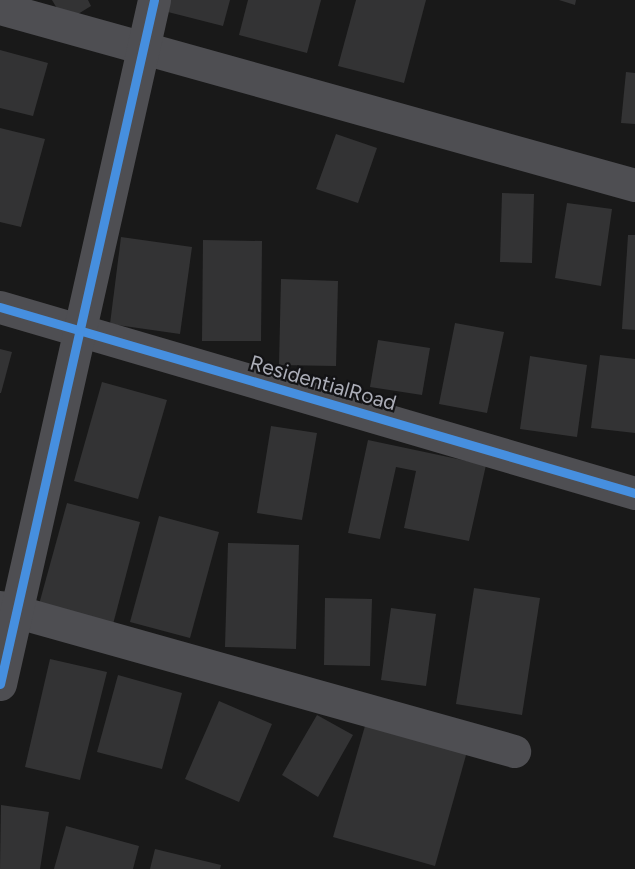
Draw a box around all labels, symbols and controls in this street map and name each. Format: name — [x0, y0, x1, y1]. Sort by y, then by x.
street label: ResidentialRoad — [247, 350, 399, 416]

